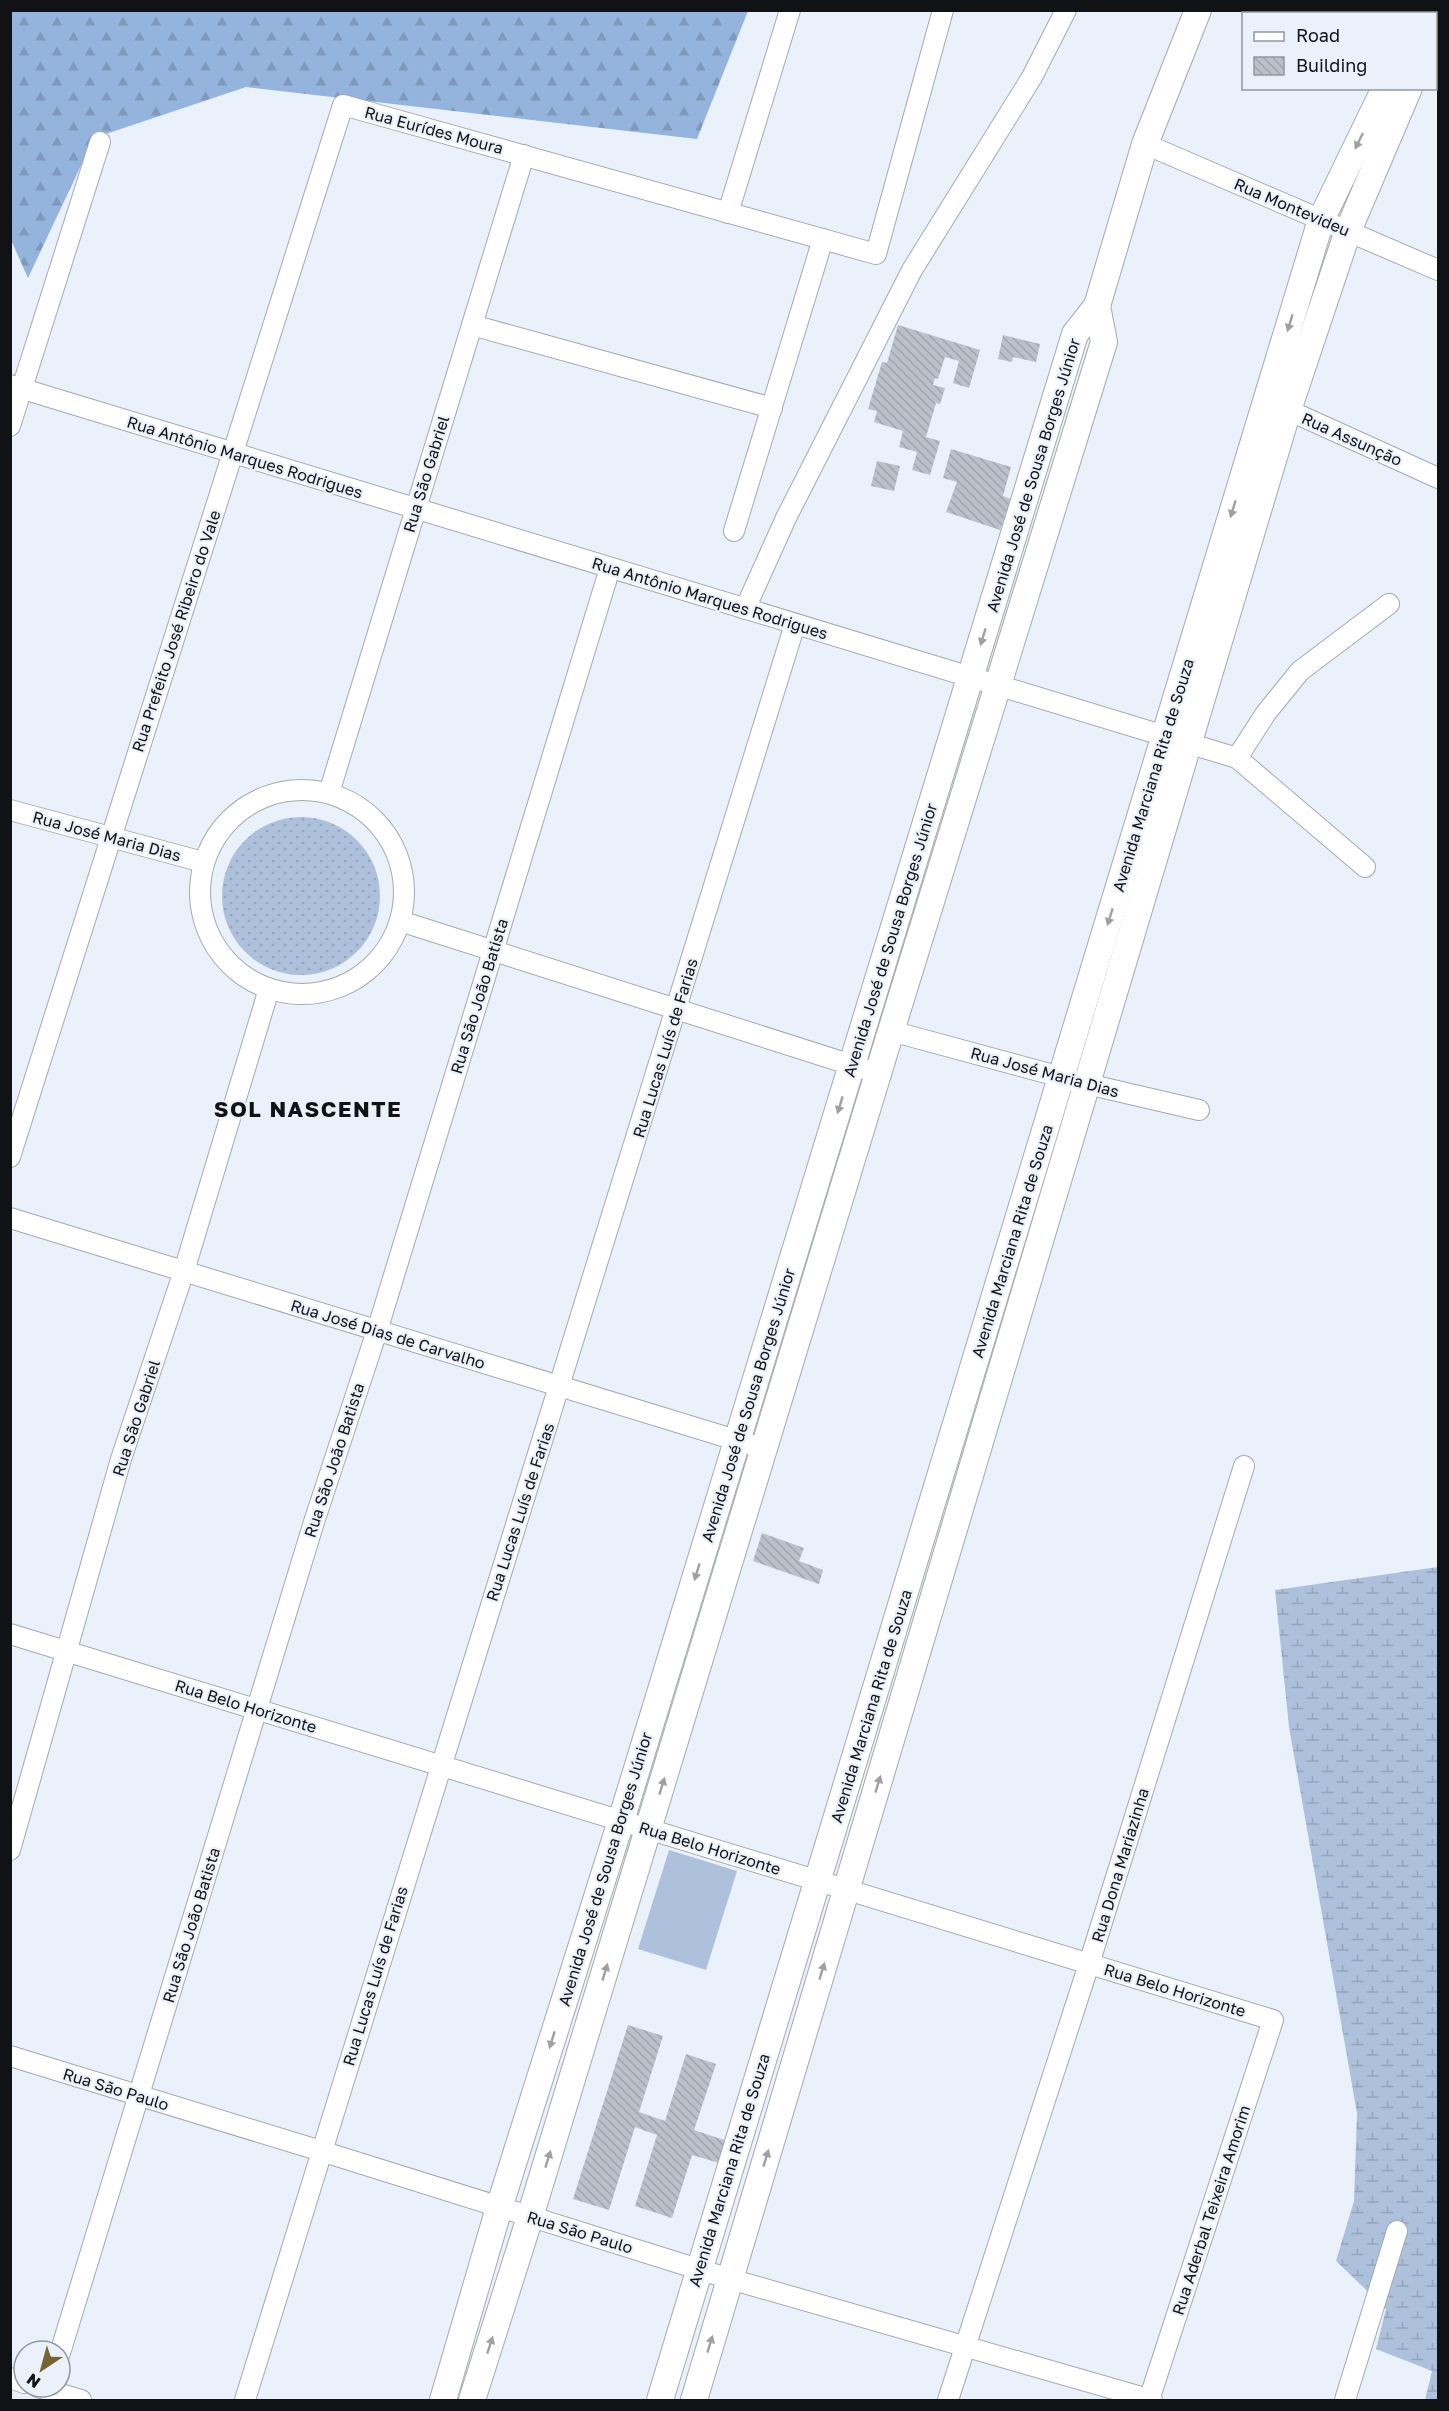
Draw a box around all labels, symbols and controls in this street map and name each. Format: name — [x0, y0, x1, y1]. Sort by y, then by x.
legend — [1242, 12, 1437, 90]
text: Road — [1296, 24, 1340, 46]
text: Building — [1296, 54, 1367, 76]
street label: Rua Eurídes Moura — [362, 102, 506, 158]
one-way arrow — [1355, 133, 1364, 150]
street label: Rua Montevideu — [1231, 174, 1353, 240]
one-way arrow — [1285, 314, 1294, 332]
street label: Avenida José de Sousa Borges Júnior — [982, 336, 1084, 614]
street label: Rua Assunção — [1299, 408, 1405, 470]
street label: Rua Antônio Marques Rodrigues — [125, 412, 365, 502]
street label: Rua São Gabriel — [399, 413, 453, 535]
one-way arrow — [1228, 500, 1237, 518]
street label: Rua Prefeito José Ribeiro do Vale — [127, 508, 225, 754]
street label: Rua Antônio Marques Rodrigues — [590, 553, 830, 643]
one-way arrow — [977, 628, 987, 646]
street label: Avenida Marciana Rita de Souza — [1108, 656, 1198, 894]
street label: Avenida José de Sousa Borges Júnior — [839, 801, 941, 1079]
street label: Rua José Maria Dias — [31, 807, 183, 865]
one-way arrow — [1105, 908, 1114, 926]
street label: Rua São João Batista — [446, 916, 512, 1076]
street label: Rua Lucas Luís de Farias — [628, 956, 702, 1140]
street label: Rua José Maria Dias — [969, 1043, 1121, 1101]
district label: SOL NASCENTE — [214, 1095, 402, 1122]
one-way arrow — [835, 1096, 844, 1114]
street label: Avenida Marciana Rita de Souza — [967, 1122, 1057, 1360]
street label: Avenida José de Sousa Borges Júnior — [697, 1266, 799, 1544]
street label: Rua José Dias de Carvalho — [288, 1295, 488, 1373]
street label: Rua São Gabriel — [108, 1357, 164, 1479]
street label: Rua São João Batista — [300, 1380, 368, 1540]
street label: Rua Lucas Luís de Farias — [482, 1420, 558, 1604]
one-way arrow — [692, 1563, 701, 1581]
street label: Avenida Marciana Rita de Souza — [826, 1587, 916, 1825]
street label: Rua Belo Horizonte — [173, 1675, 319, 1737]
street label: Avenida José de Sousa Borges Júnior — [554, 1730, 656, 2008]
one-way arrow — [874, 1775, 883, 1793]
one-way arrow — [658, 1777, 667, 1795]
street label: Rua Dona Mariazinha — [1087, 1785, 1153, 1945]
street label: Rua Belo Horizonte — [637, 1817, 783, 1879]
street label: Rua São João Batista — [158, 1845, 224, 2005]
street label: Rua Lucas Luís de Farias — [338, 1884, 412, 2068]
street label: Rua Belo Horizonte — [1102, 1959, 1248, 2021]
one-way arrow — [818, 1962, 827, 1980]
one-way arrow — [601, 1963, 610, 1981]
one-way arrow — [547, 2031, 556, 2049]
street label: Avenida Marciana Rita de Souza — [684, 2051, 774, 2289]
street label: Rua São Paulo — [61, 2063, 171, 2115]
street label: Rua Aderbal Teixeira Amorim — [1168, 2102, 1254, 2318]
one-way arrow — [762, 2149, 771, 2167]
one-way arrow — [544, 2150, 553, 2168]
street label: Rua São Paulo — [525, 2206, 635, 2258]
one-way arrow — [706, 2335, 715, 2353]
one-way arrow — [485, 2336, 495, 2354]
north arrow — [12, 2339, 72, 2399]
text: N — [22, 2369, 44, 2393]

